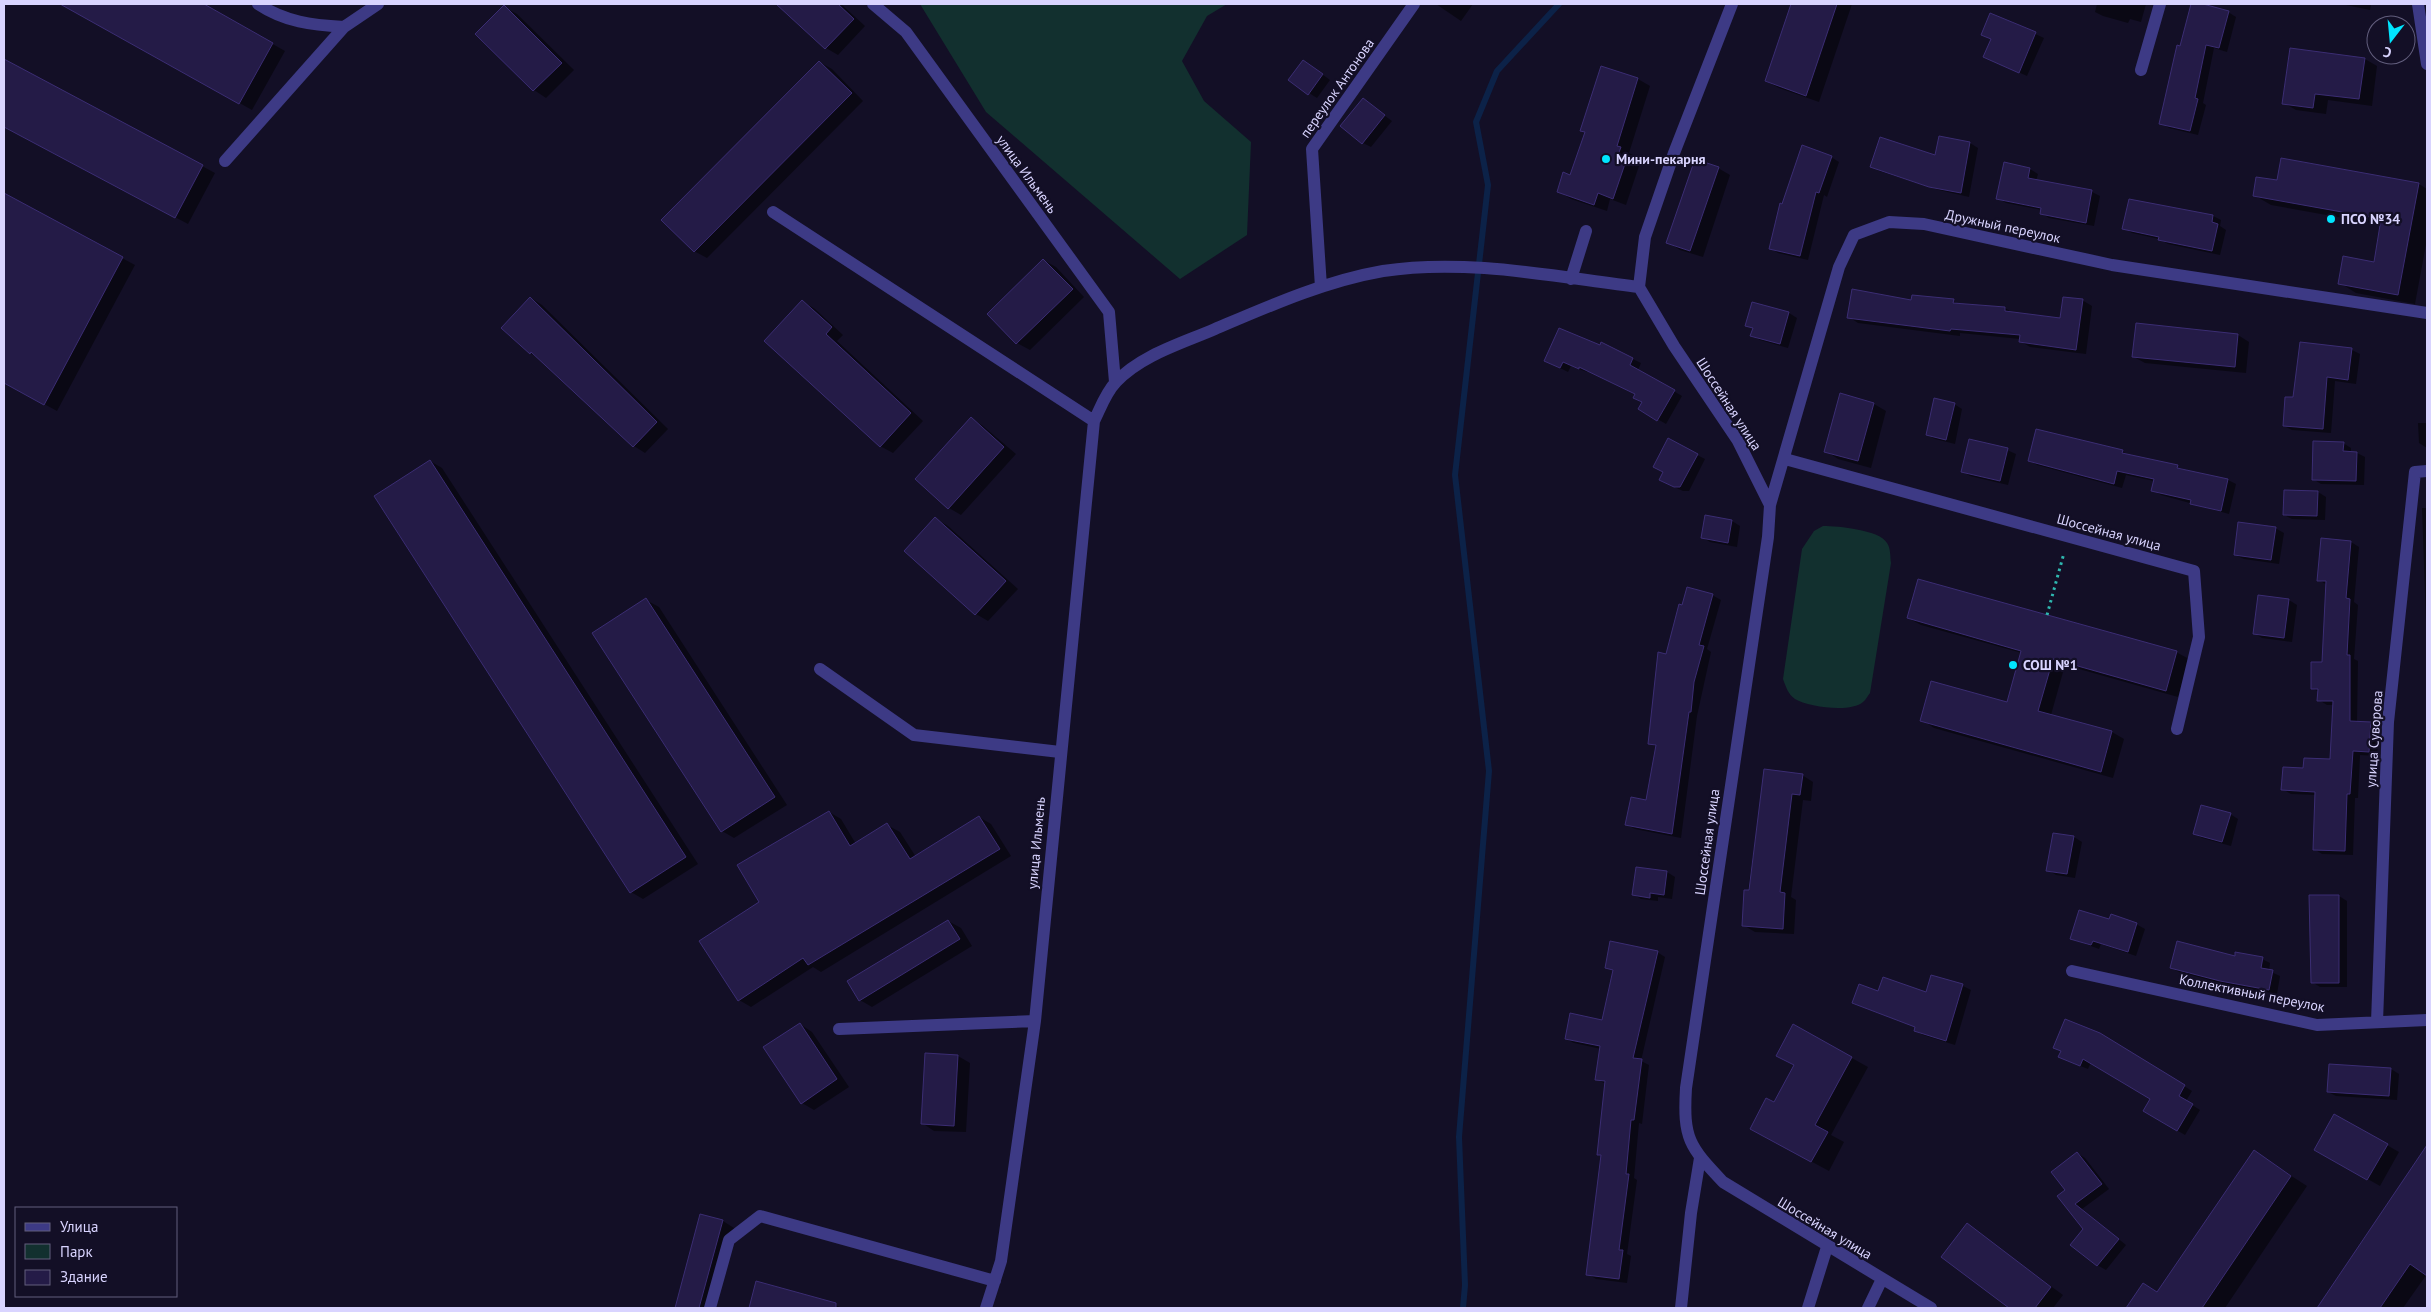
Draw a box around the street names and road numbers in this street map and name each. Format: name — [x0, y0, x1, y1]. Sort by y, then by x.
street label: переулок Антонова — [1296, 35, 1378, 141]
street label: улица Ильмень — [992, 131, 1062, 217]
street label: Дружный переулок — [1944, 205, 2063, 247]
street label: Шоссейная улица — [1692, 354, 1766, 454]
street label: Шоссейная улица — [2055, 509, 2163, 555]
street label: улица Суворова — [2362, 690, 2386, 788]
street label: Шоссейная улица — [1691, 788, 1723, 896]
street label: улица Ильмень — [1023, 796, 1049, 890]
street label: Коллективный переулок — [2178, 970, 2327, 1016]
street label: Шоссейная улица — [1774, 1193, 1876, 1263]

